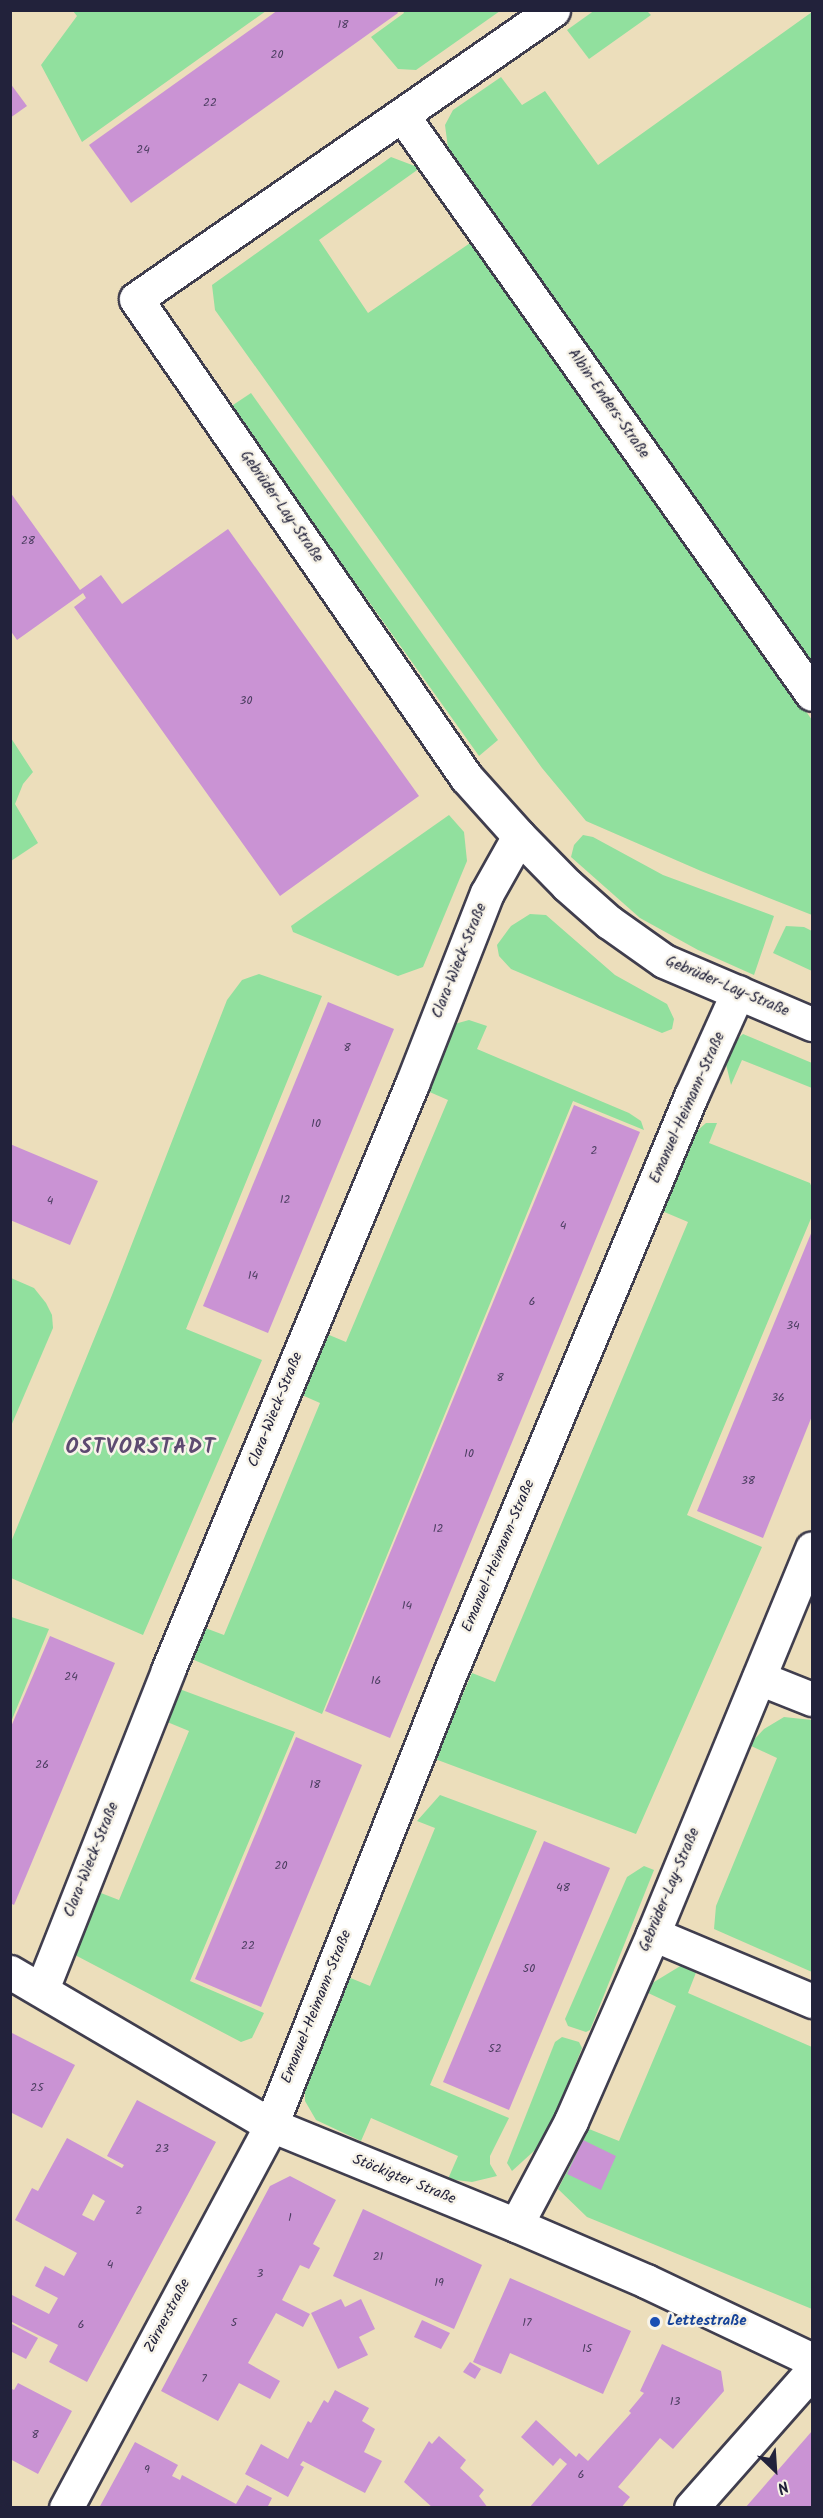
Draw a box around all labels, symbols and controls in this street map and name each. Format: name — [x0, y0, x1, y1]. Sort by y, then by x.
house number: 18 — [338, 18, 348, 32]
house number: 20 — [271, 48, 283, 62]
house number: 22 — [203, 96, 217, 110]
house number: 24 — [136, 143, 150, 157]
street label: Albin-Enders-Straße — [563, 346, 653, 462]
street label: Gebrüder-Lay-Straße — [236, 448, 326, 566]
house number: 28 — [21, 534, 35, 548]
house number: 30 — [240, 694, 252, 708]
street label: Clara-Wieck-Straße — [429, 901, 491, 1021]
street label: Gebrüder-Lay-Straße — [663, 953, 791, 1021]
street label: Emanuel-Heimann-Straße — [646, 1030, 730, 1186]
house number: 8 — [343, 1041, 351, 1055]
house number: 10 — [311, 1117, 321, 1131]
house number: 2 — [591, 1144, 597, 1158]
house number: 12 — [280, 1193, 290, 1207]
house number: 4 — [47, 1194, 53, 1208]
house number: 4 — [560, 1219, 566, 1233]
house number: 14 — [248, 1269, 258, 1283]
house number: 6 — [529, 1295, 535, 1309]
house number: 34 — [786, 1319, 800, 1333]
street label: Clara-Wieck-Straße — [245, 1350, 307, 1470]
house number: 8 — [496, 1371, 504, 1385]
house number: 36 — [771, 1391, 785, 1405]
district label: OSTVORSTADT — [66, 1435, 216, 1461]
house number: 10 — [464, 1447, 474, 1461]
house number: 38 — [741, 1474, 755, 1488]
street label: Emanuel-Heimann-Straße — [459, 1477, 539, 1635]
house number: 12 — [433, 1522, 443, 1536]
house number: 14 — [402, 1599, 412, 1613]
house number: 24 — [64, 1670, 78, 1684]
house number: 16 — [371, 1674, 381, 1688]
house number: 26 — [35, 1758, 49, 1772]
house number: 18 — [310, 1778, 320, 1792]
street label: Clara-Wieck-Straße — [61, 1800, 123, 1920]
street label: Gebrüder-Lay-Straße — [636, 1826, 704, 1954]
house number: 20 — [275, 1859, 287, 1873]
house number: 48 — [556, 1881, 570, 1895]
street label: Emanuel-Heimann-Straße — [278, 1928, 356, 2086]
house number: 22 — [241, 1939, 255, 1953]
house number: 50 — [523, 1962, 535, 1976]
house number: 52 — [488, 2042, 502, 2056]
house number: 25 — [30, 2081, 44, 2095]
house number: 23 — [155, 2142, 169, 2156]
street label: Stöckigter Straße — [350, 2151, 458, 2209]
house number: 2 — [136, 2204, 142, 2218]
house number: 1 — [288, 2211, 292, 2225]
house number: 21 — [373, 2250, 383, 2264]
house number: 4 — [107, 2258, 113, 2272]
house number: 3 — [257, 2267, 263, 2281]
street label: Zürnerstraße — [141, 2276, 195, 2356]
house number: 19 — [434, 2276, 444, 2290]
place label: Lettestraße — [667, 2313, 747, 2331]
marker: Lettestraße — [648, 2315, 662, 2329]
house number: 5 — [231, 2316, 237, 2330]
house number: 17 — [522, 2316, 532, 2330]
house number: 6 — [78, 2318, 84, 2332]
house number: 15 — [582, 2342, 592, 2356]
house number: 7 — [201, 2372, 207, 2386]
house number: 13 — [670, 2395, 680, 2409]
house number: 8 — [31, 2428, 39, 2442]
north arrow — [745, 2440, 805, 2500]
house number: 9 — [144, 2463, 150, 2477]
house number: 6 — [578, 2468, 584, 2482]
text: N — [773, 2473, 793, 2500]

